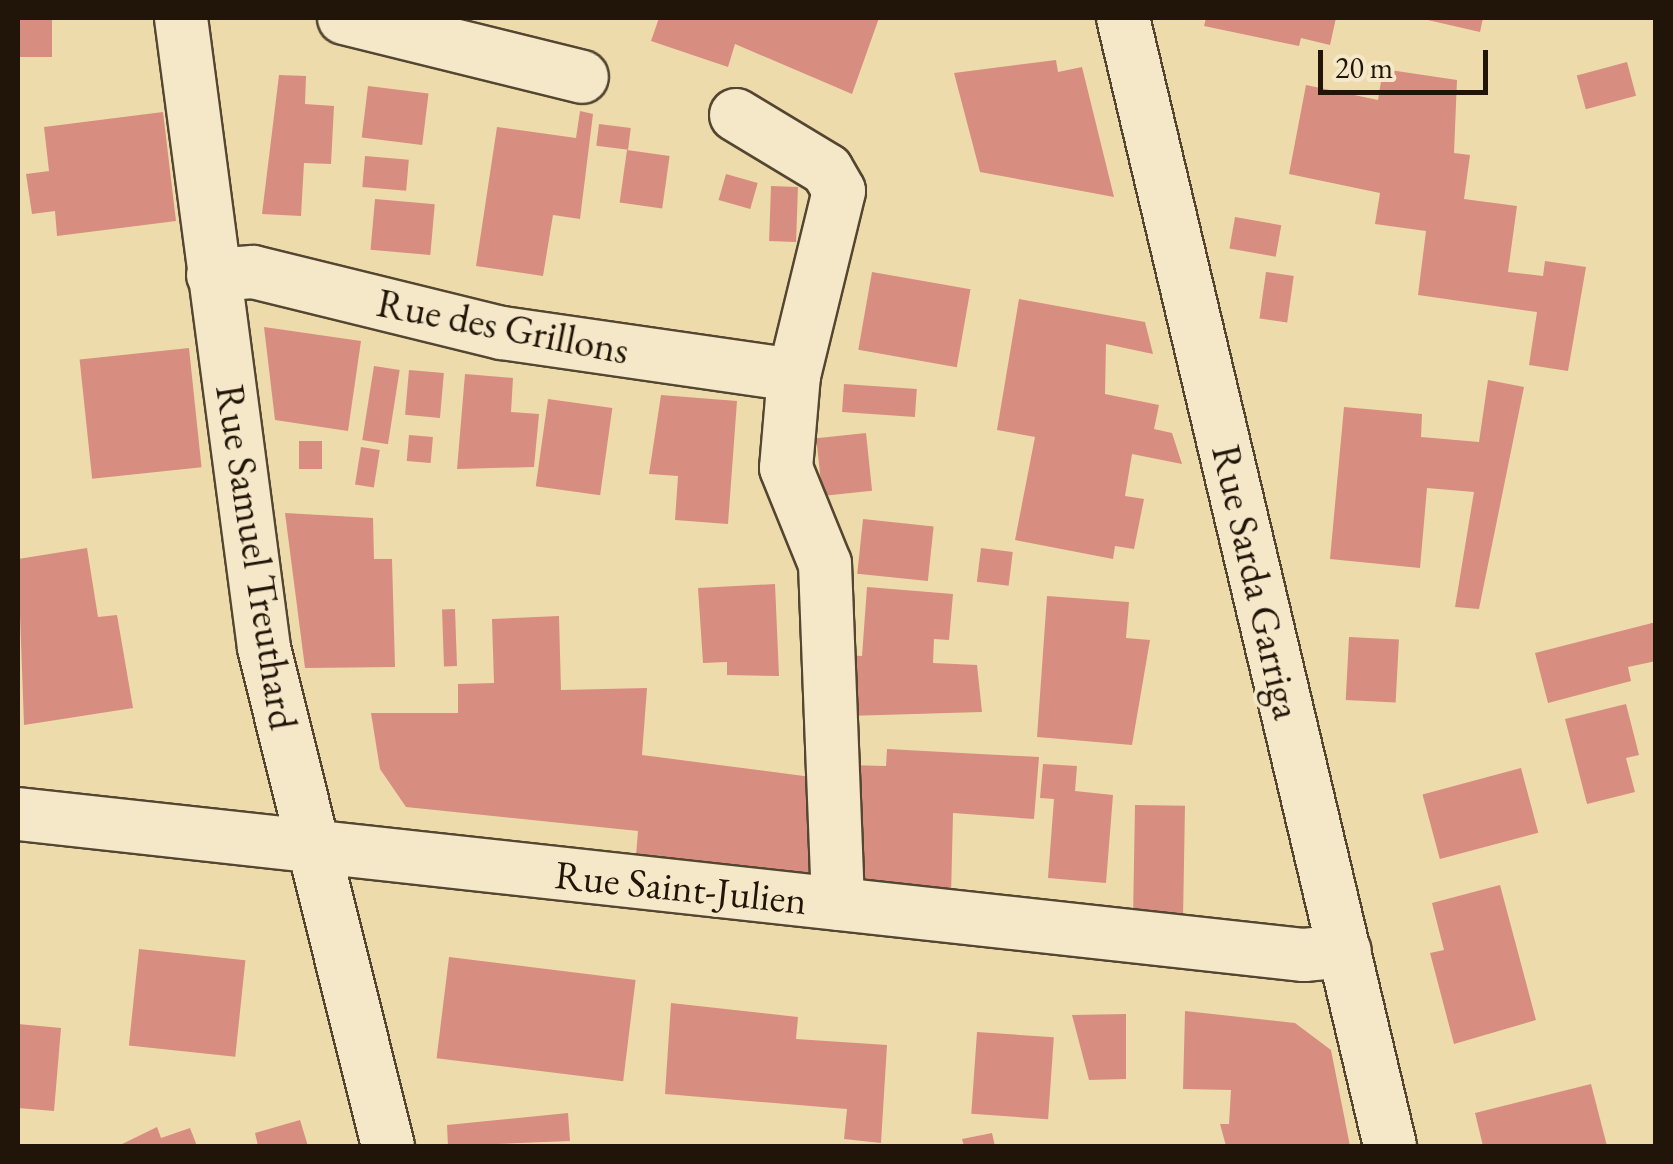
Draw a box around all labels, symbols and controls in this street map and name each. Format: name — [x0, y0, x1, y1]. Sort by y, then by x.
scale bar — [1323, 30, 1493, 92]
text: 20 m — [1335, 48, 1393, 87]
street label: Rue des Grillons — [373, 278, 633, 374]
street label: Rue Samuel Treuthard — [206, 381, 308, 733]
street label: Rue Sarda Garriga — [1202, 440, 1312, 724]
street label: Rue Saint-Julien — [553, 850, 809, 924]

